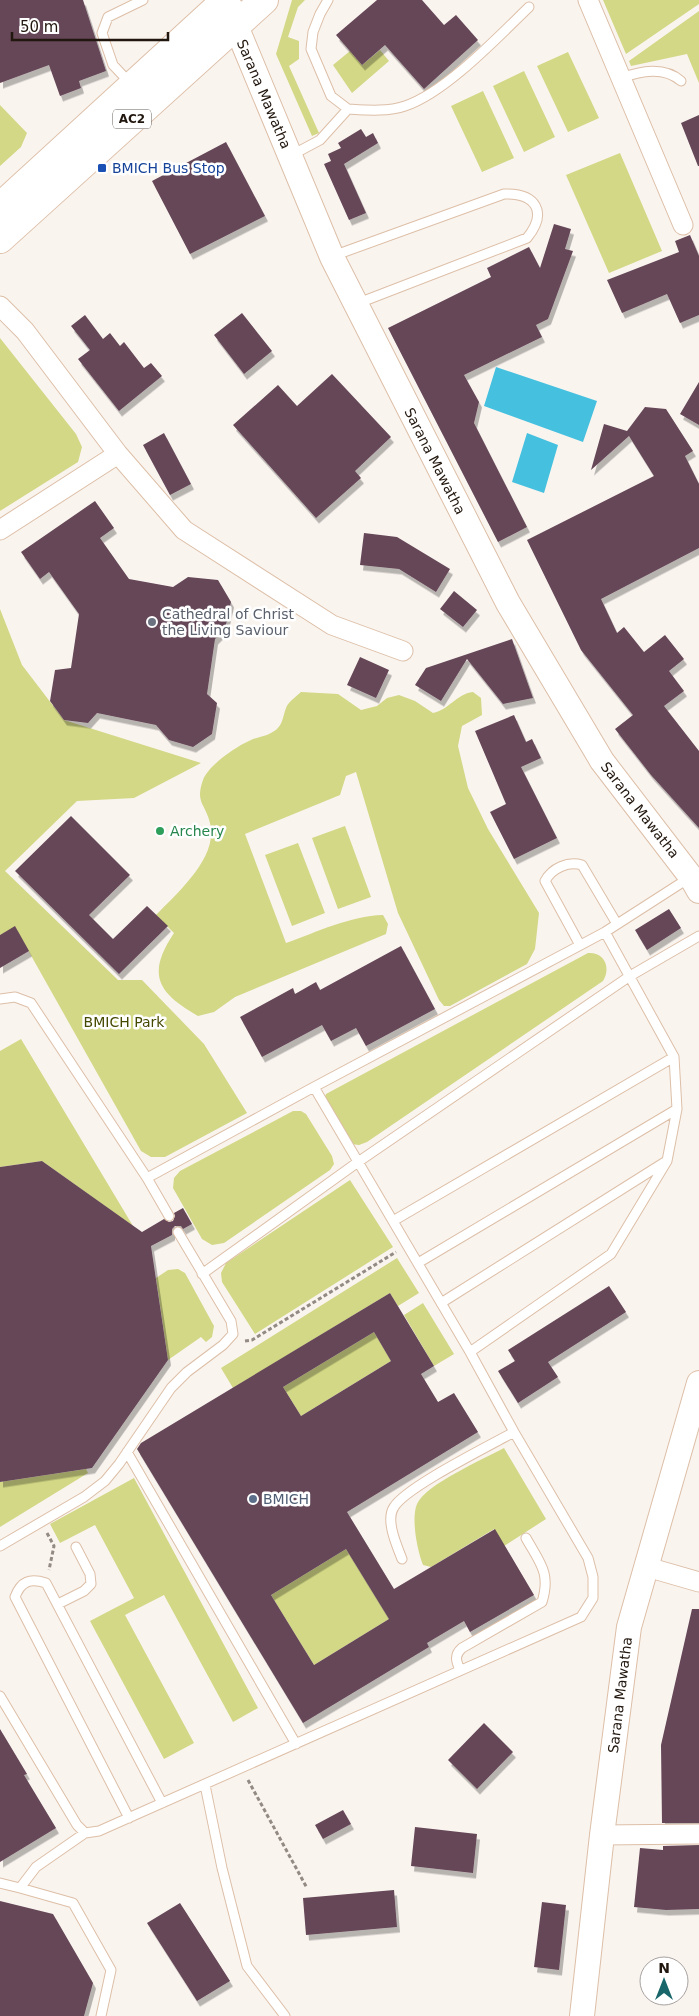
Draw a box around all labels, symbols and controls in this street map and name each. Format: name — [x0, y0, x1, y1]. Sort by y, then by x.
scale bar — [12, 10, 169, 42]
text: 50 m — [20, 18, 58, 36]
street label: Sarana Mawatha — [234, 37, 294, 151]
road number: AC2 — [113, 110, 151, 128]
place label: BMICH Bus Stop — [112, 160, 225, 176]
marker: BMICH Bus Stop — [96, 162, 108, 174]
street label: Sarana Mawatha — [401, 405, 469, 517]
place label: Cathedral of Christ the Living Saviour — [162, 606, 294, 638]
marker: Cathedral of Christ the Living Saviour — [146, 616, 158, 628]
street label: Sarana Mawatha — [598, 759, 682, 861]
place label: Archery — [170, 823, 224, 839]
marker: Archery — [154, 825, 166, 837]
park label: BMICH Park — [84, 1014, 165, 1030]
place label: BMICH — [263, 1491, 309, 1507]
marker: BMICH — [247, 1493, 259, 1505]
street label: Sarana Mawatha — [605, 1636, 635, 1754]
north arrow — [639, 1956, 689, 2006]
text: N — [658, 1960, 670, 1976]

